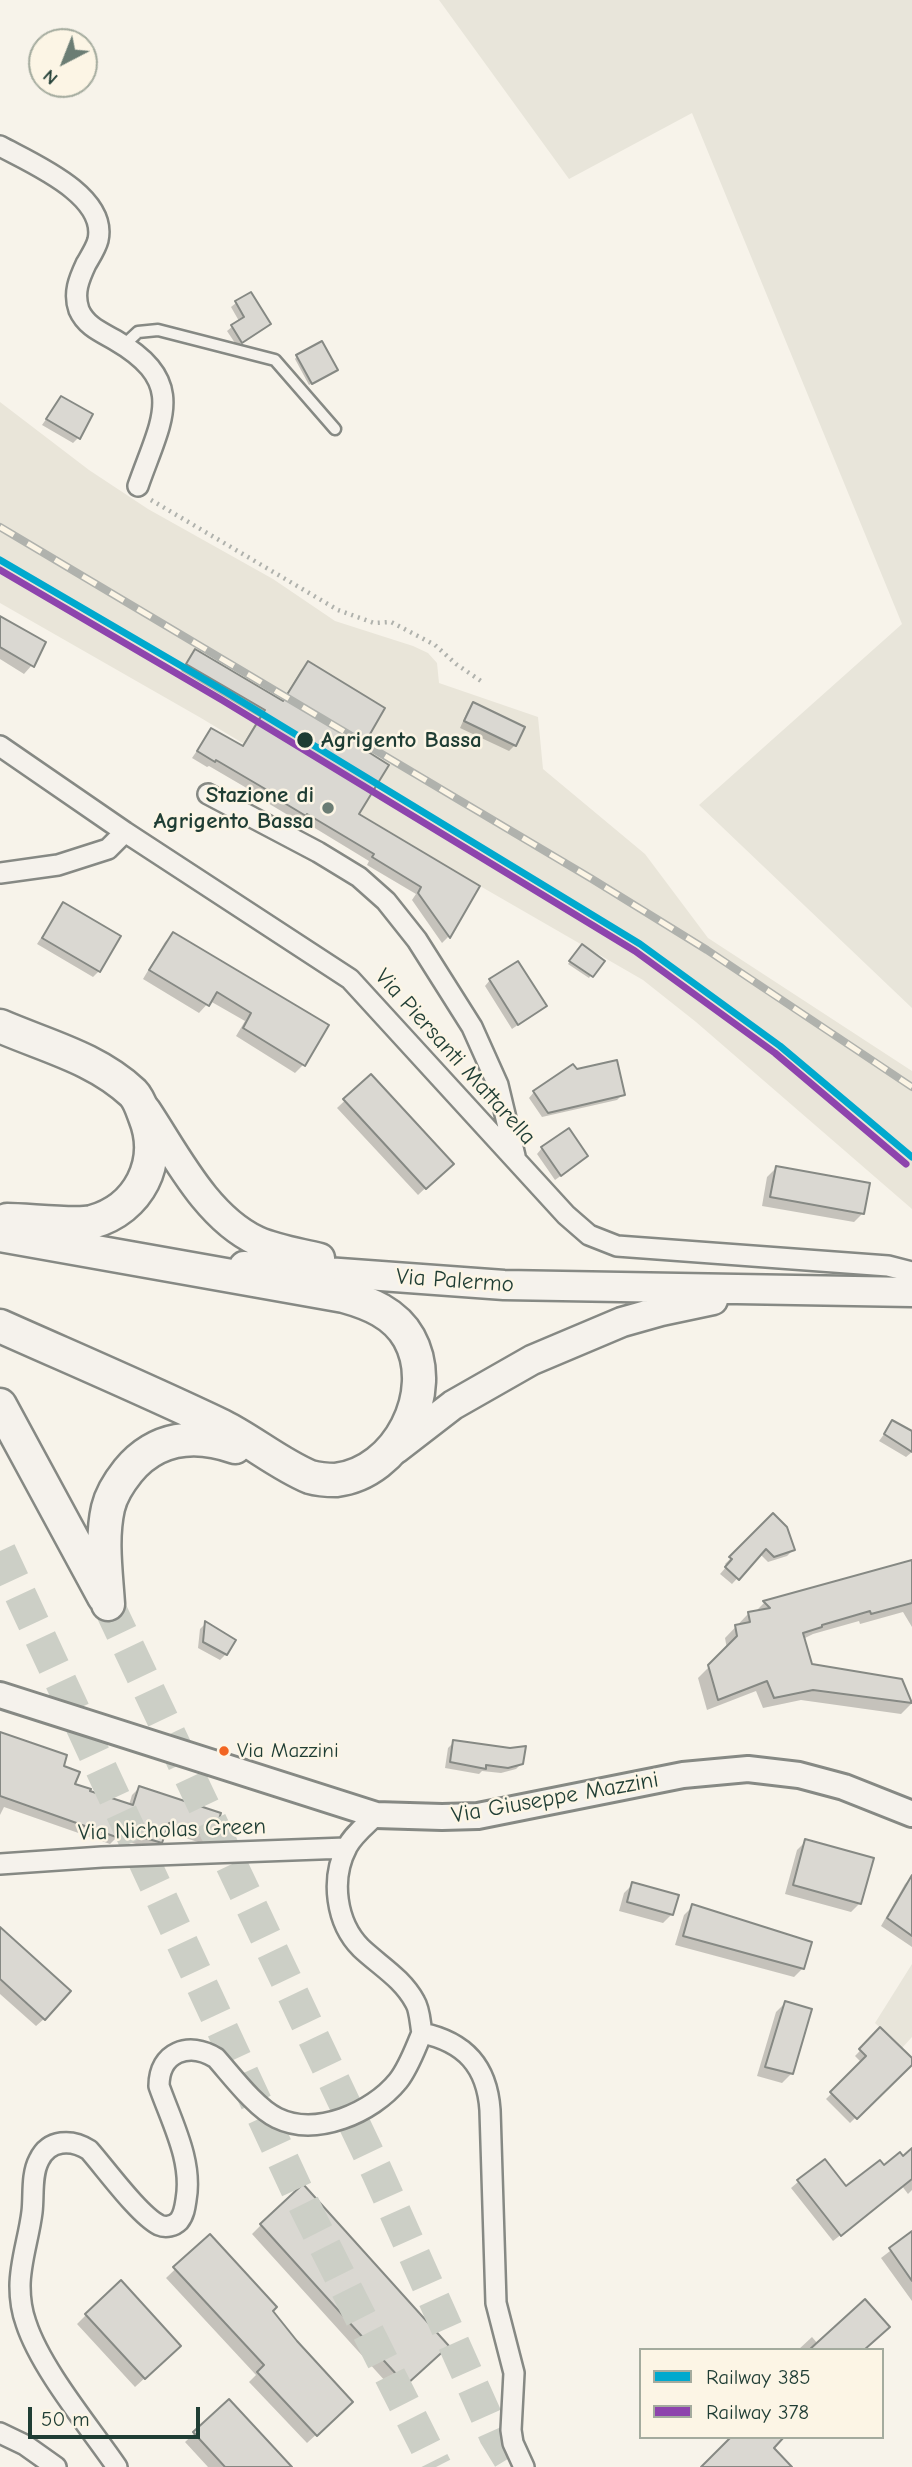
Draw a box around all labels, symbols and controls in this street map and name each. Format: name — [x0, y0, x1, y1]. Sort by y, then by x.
north arrow — [28, 28, 98, 98]
text: N — [38, 65, 62, 89]
place label: Agrigento Bassa — [321, 726, 482, 754]
marker: Agrigento Bassa — [295, 730, 315, 750]
place label: Stazione di Agrigento Bassa — [153, 781, 314, 835]
marker: Stazione di Agrigento Bassa — [320, 800, 336, 816]
street label: Via Piersanti Mattarella — [369, 963, 541, 1151]
street label: Via Palermo — [395, 1263, 515, 1299]
place label: Via Mazzini — [237, 1738, 339, 1764]
marker: Via Mazzini — [217, 1744, 231, 1758]
street label: Via Giuseppe Mazzini — [449, 1766, 661, 1830]
street label: Via Nicholas Green — [78, 1813, 266, 1847]
legend — [639, 2348, 884, 2439]
text: Railway 385 — [706, 2365, 811, 2389]
scale bar — [32, 2394, 203, 2438]
text: Railway 378 — [706, 2400, 809, 2424]
text: 50 m — [41, 2407, 90, 2431]

